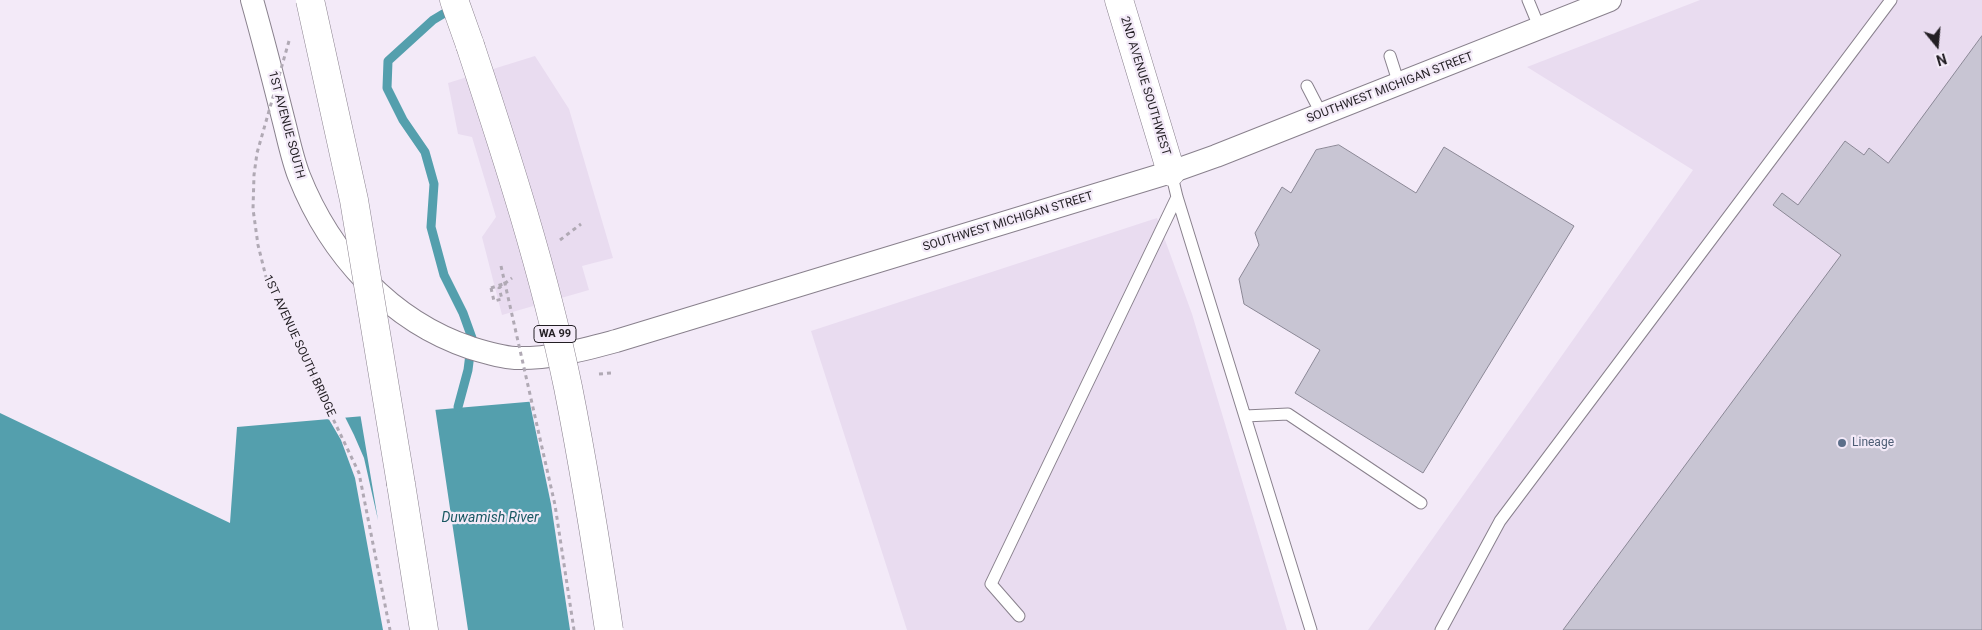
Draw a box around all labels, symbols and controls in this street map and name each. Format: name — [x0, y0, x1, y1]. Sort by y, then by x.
street label: 2ND AVENUE SOUTHWEST — [1117, 15, 1173, 157]
north arrow — [1912, 20, 1962, 70]
street label: SOUTHWEST MICHIGAN STREET — [1305, 50, 1475, 126]
text: N — [1934, 50, 1948, 68]
street label: 1ST AVENUE SOUTH — [265, 70, 307, 180]
street label: SOUTHWEST MICHIGAN STREET — [921, 189, 1095, 255]
street label: 1ST AVENUE SOUTH BRIDGE — [260, 273, 338, 419]
road number: WA 99 — [534, 326, 576, 342]
place label: Lineage — [1852, 436, 1894, 450]
marker: Lineage — [1836, 437, 1848, 449]
water label: Duwamish River — [441, 510, 539, 526]

